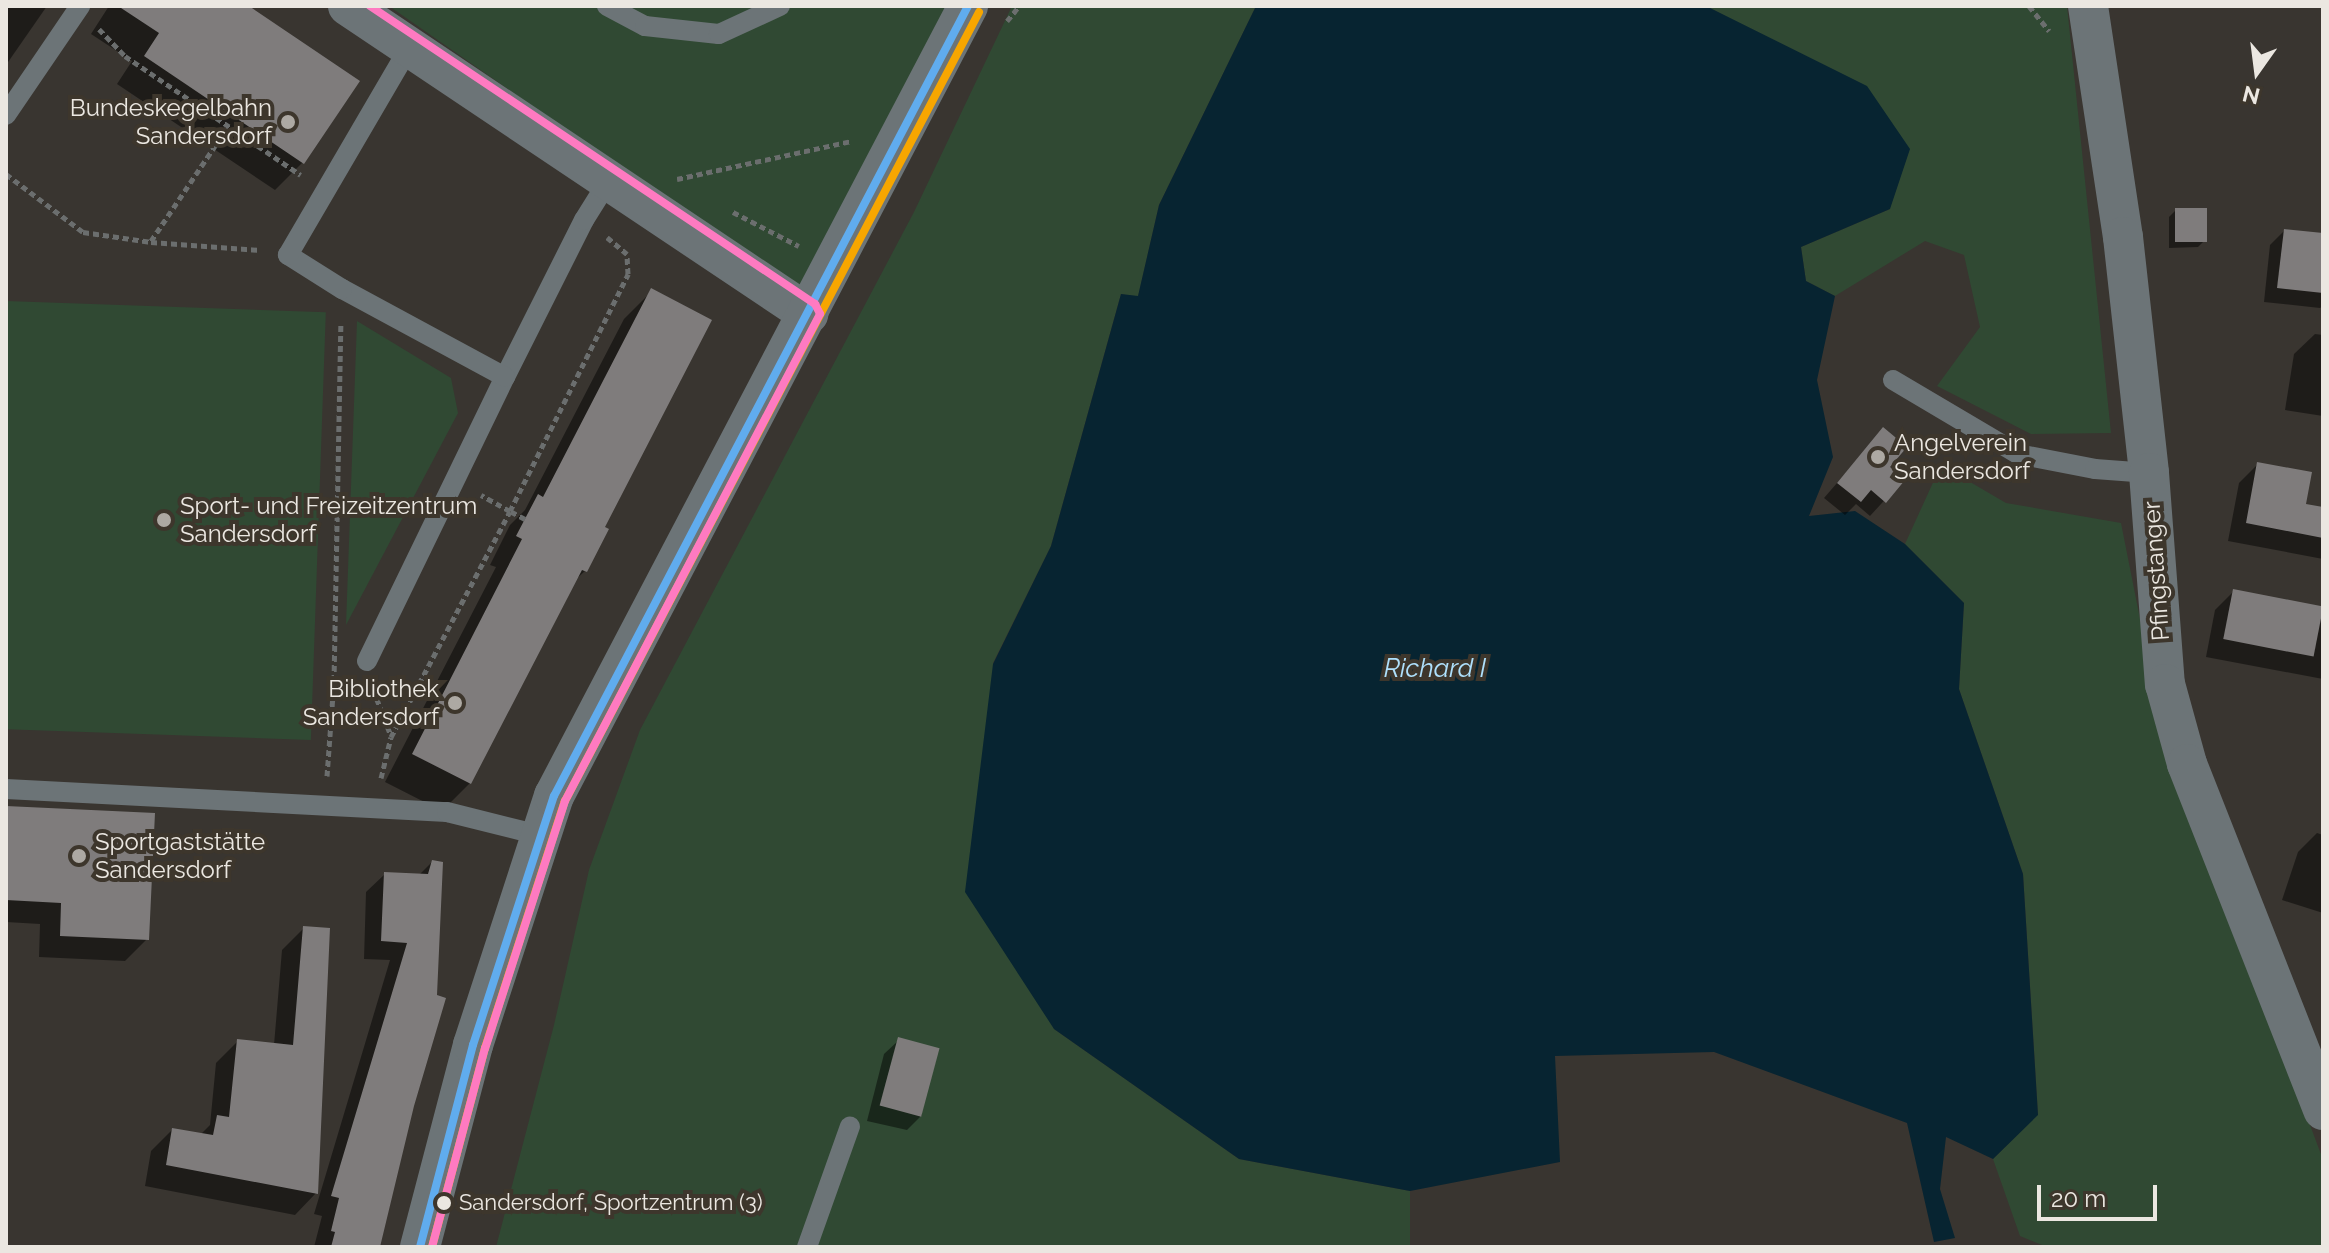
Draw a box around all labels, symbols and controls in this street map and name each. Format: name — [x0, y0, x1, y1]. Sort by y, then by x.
north arrow — [2217, 32, 2297, 112]
text: N — [2240, 81, 2262, 110]
place label: Bundeskegelbahn Sandersdorf — [70, 94, 272, 150]
marker: Bundeskegelbahn Sandersdorf — [279, 113, 297, 131]
place label: Angelverein Sandersdorf — [1894, 429, 2030, 485]
marker: Angelverein Sandersdorf — [1869, 448, 1887, 466]
place label: Sport- und Freizeitzentrum Sandersdorf — [180, 492, 477, 548]
street label: Pfingstanger — [2137, 500, 2175, 642]
marker: Sport- und Freizeitzentrum Sandersdorf — [155, 511, 173, 529]
water label: Richard I — [1384, 653, 1486, 685]
place label: Bibliothek Sandersdorf — [303, 675, 439, 731]
marker: Bibliothek Sandersdorf — [446, 694, 464, 712]
place label: Sportgaststätte Sandersdorf — [95, 828, 265, 884]
marker: Sportgaststätte Sandersdorf — [70, 847, 88, 865]
scale bar — [2041, 1169, 2161, 1219]
text: 20 m — [2051, 1184, 2106, 1213]
place label: Sandersdorf, Sportzentrum (3) — [459, 1190, 763, 1216]
marker: Sandersdorf, Sportzentrum (3) — [436, 1195, 452, 1211]

